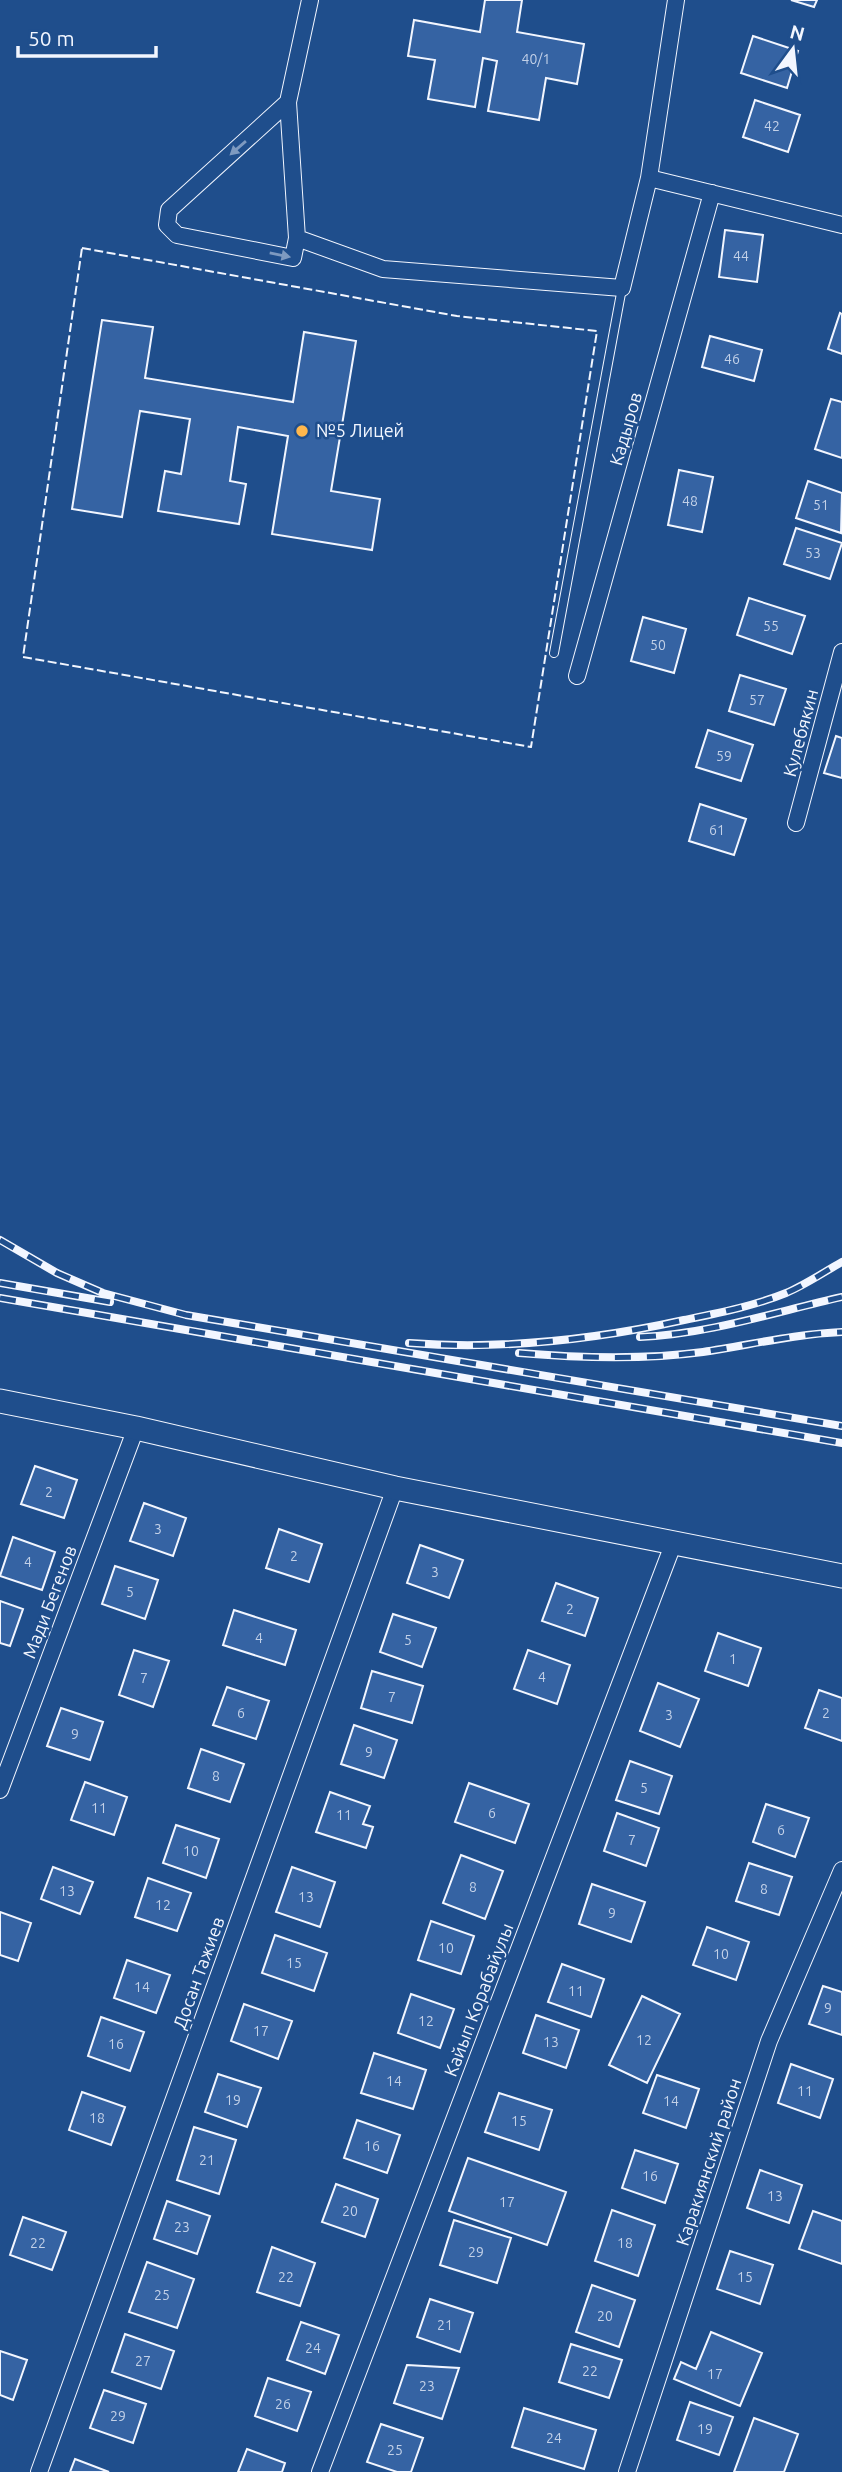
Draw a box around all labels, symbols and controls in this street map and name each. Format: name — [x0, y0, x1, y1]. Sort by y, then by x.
scale bar — [18, 14, 156, 58]
north arrow — [758, 14, 828, 84]
text: N — [788, 20, 807, 45]
text: 50 m — [28, 26, 75, 50]
house number: 40/1 — [522, 51, 550, 67]
house number: 42 — [764, 118, 780, 134]
one-way arrow — [230, 140, 247, 156]
house number: 44 — [733, 248, 749, 264]
one-way arrow — [269, 250, 291, 261]
house number: 46 — [724, 351, 740, 367]
street label: Кадыров — [605, 390, 645, 468]
place label: №5 Лицей — [316, 420, 404, 440]
marker: №5 Лицей — [294, 423, 310, 439]
house number: 48 — [682, 493, 698, 509]
house number: 51 — [813, 497, 829, 513]
house number: 53 — [805, 545, 821, 561]
house number: 55 — [763, 618, 779, 634]
house number: 50 — [650, 637, 666, 653]
street label: Кулебякин — [779, 687, 821, 779]
house number: 57 — [749, 692, 765, 708]
house number: 59 — [716, 748, 732, 764]
house number: 61 — [709, 822, 725, 838]
house number: 2 — [45, 1484, 53, 1500]
house number: 3 — [154, 1521, 162, 1537]
street label: Мади Бегенов — [18, 1542, 80, 1661]
house number: 2 — [290, 1548, 298, 1564]
house number: 4 — [24, 1554, 32, 1570]
house number: 3 — [431, 1564, 439, 1580]
house number: 5 — [126, 1584, 134, 1600]
house number: 2 — [566, 1601, 574, 1617]
house number: 4 — [255, 1630, 263, 1646]
house number: 5 — [404, 1632, 412, 1648]
house number: 1 — [729, 1651, 737, 1667]
house number: 4 — [538, 1669, 546, 1685]
house number: 7 — [140, 1670, 148, 1686]
house number: 7 — [388, 1689, 396, 1705]
house number: 6 — [237, 1705, 245, 1721]
house number: 2 — [822, 1705, 830, 1721]
house number: 3 — [665, 1707, 673, 1723]
house number: 9 — [71, 1726, 79, 1742]
house number: 9 — [365, 1744, 373, 1760]
house number: 8 — [212, 1768, 220, 1784]
house number: 5 — [640, 1780, 648, 1796]
house number: 11 — [91, 1800, 107, 1816]
house number: 6 — [488, 1805, 496, 1821]
house number: 11 — [336, 1807, 352, 1823]
house number: 6 — [777, 1822, 785, 1838]
house number: 7 — [628, 1832, 636, 1848]
house number: 10 — [183, 1843, 199, 1859]
house number: 8 — [469, 1879, 477, 1895]
house number: 8 — [760, 1881, 768, 1897]
house number: 13 — [59, 1883, 75, 1899]
house number: 13 — [298, 1889, 314, 1905]
house number: 12 — [155, 1897, 171, 1913]
house number: 9 — [608, 1905, 616, 1921]
street label: Досан Тажиев — [169, 1914, 228, 2031]
street label: Кайып Корабайулы — [440, 1920, 517, 2079]
house number: 10 — [438, 1940, 454, 1956]
house number: 10 — [713, 1946, 729, 1962]
house number: 15 — [286, 1955, 302, 1971]
house number: 14 — [134, 1979, 150, 1995]
house number: 11 — [568, 1983, 584, 1999]
house number: 9 — [824, 2000, 832, 2016]
house number: 12 — [418, 2013, 434, 2029]
house number: 17 — [253, 2023, 269, 2039]
house number: 12 — [636, 2032, 652, 2048]
house number: 13 — [543, 2034, 559, 2050]
house number: 16 — [108, 2036, 124, 2052]
house number: 14 — [386, 2073, 402, 2089]
street label: Каракиянский район — [672, 2076, 745, 2248]
house number: 11 — [797, 2083, 813, 2099]
house number: 19 — [225, 2092, 241, 2108]
house number: 14 — [663, 2093, 679, 2109]
house number: 18 — [89, 2110, 105, 2126]
house number: 15 — [511, 2113, 527, 2129]
house number: 16 — [364, 2138, 380, 2154]
house number: 21 — [199, 2152, 215, 2168]
house number: 16 — [642, 2168, 658, 2184]
house number: 13 — [767, 2188, 783, 2204]
house number: 17 — [499, 2194, 515, 2210]
house number: 20 — [342, 2203, 358, 2219]
house number: 23 — [174, 2219, 190, 2235]
house number: 22 — [30, 2235, 46, 2251]
house number: 18 — [617, 2235, 633, 2251]
house number: 29 — [468, 2244, 484, 2260]
house number: 22 — [278, 2269, 294, 2285]
house number: 15 — [737, 2269, 753, 2285]
house number: 25 — [154, 2287, 170, 2303]
house number: 20 — [597, 2308, 613, 2324]
house number: 21 — [437, 2317, 453, 2333]
house number: 24 — [305, 2340, 321, 2356]
house number: 27 — [135, 2353, 151, 2369]
house number: 22 — [582, 2363, 598, 2379]
house number: 17 — [707, 2366, 723, 2382]
house number: 23 — [419, 2378, 435, 2394]
house number: 26 — [275, 2396, 291, 2412]
house number: 29 — [110, 2408, 126, 2424]
house number: 19 — [697, 2421, 713, 2437]
house number: 24 — [546, 2430, 562, 2446]
house number: 25 — [387, 2442, 403, 2458]

